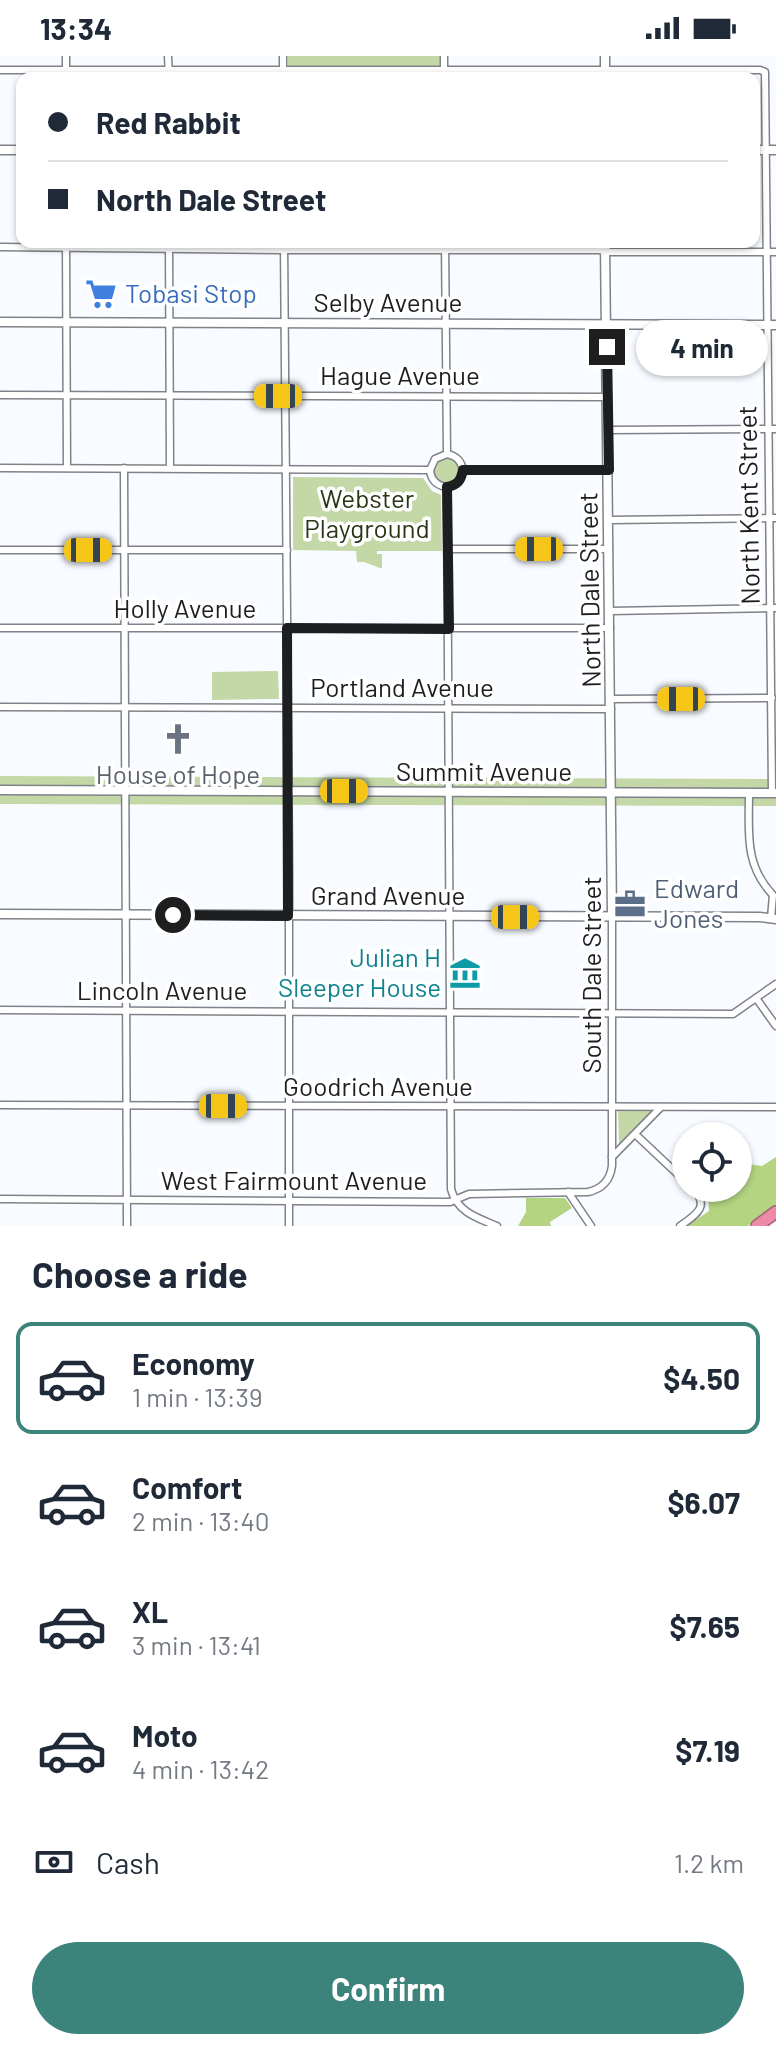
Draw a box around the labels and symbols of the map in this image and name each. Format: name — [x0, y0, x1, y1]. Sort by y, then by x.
supermarket icon: Tobasi Stop — [84, 277, 118, 311]
place label: Tobasi Stop — [125, 277, 257, 308]
street label: Selby Avenue — [314, 286, 462, 317]
callout: 4 min — [635, 319, 767, 375]
route end — [589, 329, 625, 365]
street label: Hague Avenue — [320, 359, 480, 390]
car — [254, 384, 302, 408]
street label: North Kent Street — [730, 405, 765, 605]
park label: Webster Playground — [304, 482, 430, 543]
street label: North Dale Street — [571, 492, 606, 688]
car — [515, 537, 563, 561]
car — [64, 538, 112, 562]
street label: Holly Avenue — [114, 592, 256, 623]
street label: Portland Avenue — [310, 671, 494, 702]
car — [657, 687, 705, 711]
church icon: House of Hope — [161, 722, 195, 756]
street label: Summit Avenue — [396, 755, 572, 786]
place label: House of Hope — [96, 758, 260, 789]
car — [320, 779, 368, 803]
place label: Edward Jones — [654, 872, 739, 933]
street label: South Dale Street — [575, 876, 606, 1074]
street label: Grand Avenue — [311, 879, 465, 910]
office icon: Edward Jones — [613, 887, 647, 921]
route start — [155, 897, 191, 933]
car — [491, 905, 539, 929]
place label: Julian H Sleeper House — [278, 941, 441, 1002]
museum icon: Julian H Sleeper House — [448, 956, 482, 990]
street label: Lincoln Avenue — [77, 974, 247, 1005]
street label: Goodrich Avenue — [283, 1070, 473, 1101]
car — [199, 1094, 247, 1118]
street label: West Fairmount Avenue — [161, 1164, 427, 1195]

